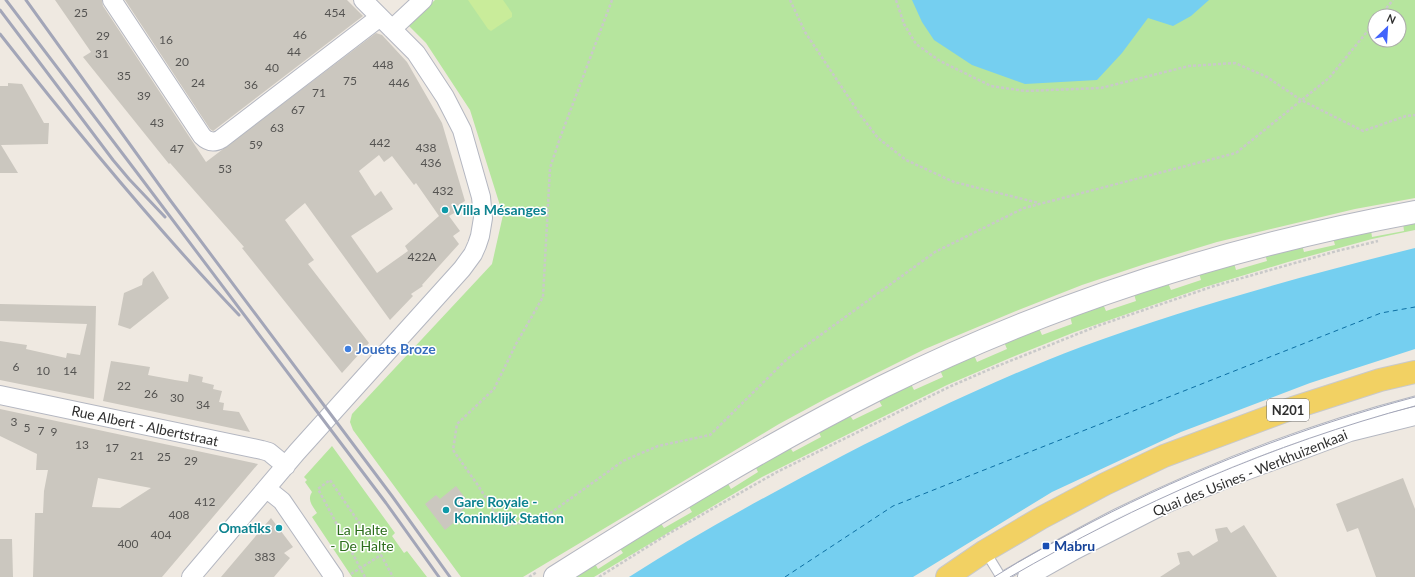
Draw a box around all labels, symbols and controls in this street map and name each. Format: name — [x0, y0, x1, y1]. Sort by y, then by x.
house number: 25 — [74, 5, 88, 20]
house number: 454 — [325, 5, 345, 20]
north arrow — [1367, 8, 1407, 48]
text: N — [1385, 11, 1398, 26]
house number: 46 — [293, 27, 307, 42]
house number: 29 — [96, 28, 110, 43]
house number: 16 — [159, 32, 173, 47]
house number: 44 — [287, 44, 301, 59]
house number: 31 — [95, 46, 109, 61]
house number: 20 — [175, 54, 189, 69]
house number: 448 — [373, 57, 393, 72]
house number: 40 — [265, 60, 279, 75]
house number: 35 — [117, 68, 131, 83]
house number: 75 — [343, 73, 357, 88]
house number: 24 — [191, 75, 205, 90]
house number: 446 — [389, 75, 409, 90]
house number: 36 — [244, 77, 258, 92]
house number: 71 — [312, 85, 326, 100]
house number: 39 — [137, 88, 151, 103]
house number: 67 — [291, 102, 305, 117]
house number: 43 — [150, 115, 164, 130]
house number: 63 — [270, 120, 284, 135]
house number: 442 — [370, 135, 390, 150]
house number: 59 — [249, 137, 263, 152]
house number: 438 — [416, 140, 436, 155]
house number: 47 — [170, 141, 184, 156]
house number: 436 — [421, 155, 441, 170]
house number: 53 — [218, 161, 232, 176]
house number: 432 — [433, 183, 453, 198]
place label: Villa Mésanges — [452, 201, 546, 218]
marker: Villa Mésanges — [440, 205, 450, 215]
house number: 422A — [407, 249, 437, 264]
place label: Jouets Broze — [356, 340, 436, 357]
marker: Jouets Broze — [343, 344, 353, 354]
house number: 6 — [13, 359, 20, 374]
house number: 10 — [36, 363, 50, 378]
house number: 14 — [63, 363, 77, 378]
house number: 22 — [117, 378, 131, 393]
house number: 26 — [144, 386, 158, 401]
house number: 30 — [170, 390, 184, 405]
house number: 34 — [196, 397, 210, 412]
road number: N201 — [1267, 399, 1309, 421]
street label: Rue Albert - Albertstraat — [70, 402, 220, 449]
house number: 3 — [11, 414, 18, 429]
house number: 5 — [24, 420, 31, 435]
house number: 7 — [38, 423, 45, 438]
house number: 9 — [51, 424, 58, 439]
street label: Quai des Usines - Werkhuizenkaai — [1150, 426, 1350, 519]
house number: 13 — [75, 437, 89, 452]
house number: 17 — [105, 440, 119, 455]
house number: 21 — [130, 448, 144, 463]
house number: 25 — [157, 449, 171, 464]
house number: 29 — [184, 453, 198, 468]
place label: Gare Royale - Koninklijk Station — [454, 493, 564, 526]
house number: 412 — [195, 494, 215, 509]
marker: Gare Royale - Koninklijk Station — [441, 505, 451, 515]
house number: 408 — [169, 507, 189, 522]
place label: Omatiks — [218, 519, 271, 536]
park label: La Halte - De Halte — [330, 521, 394, 554]
marker: Omatiks — [274, 523, 284, 533]
house number: 404 — [151, 527, 171, 542]
house number: 400 — [118, 536, 138, 551]
place label: Mabru — [1054, 537, 1095, 554]
marker: Mabru — [1041, 541, 1051, 551]
house number: 383 — [255, 549, 275, 564]

